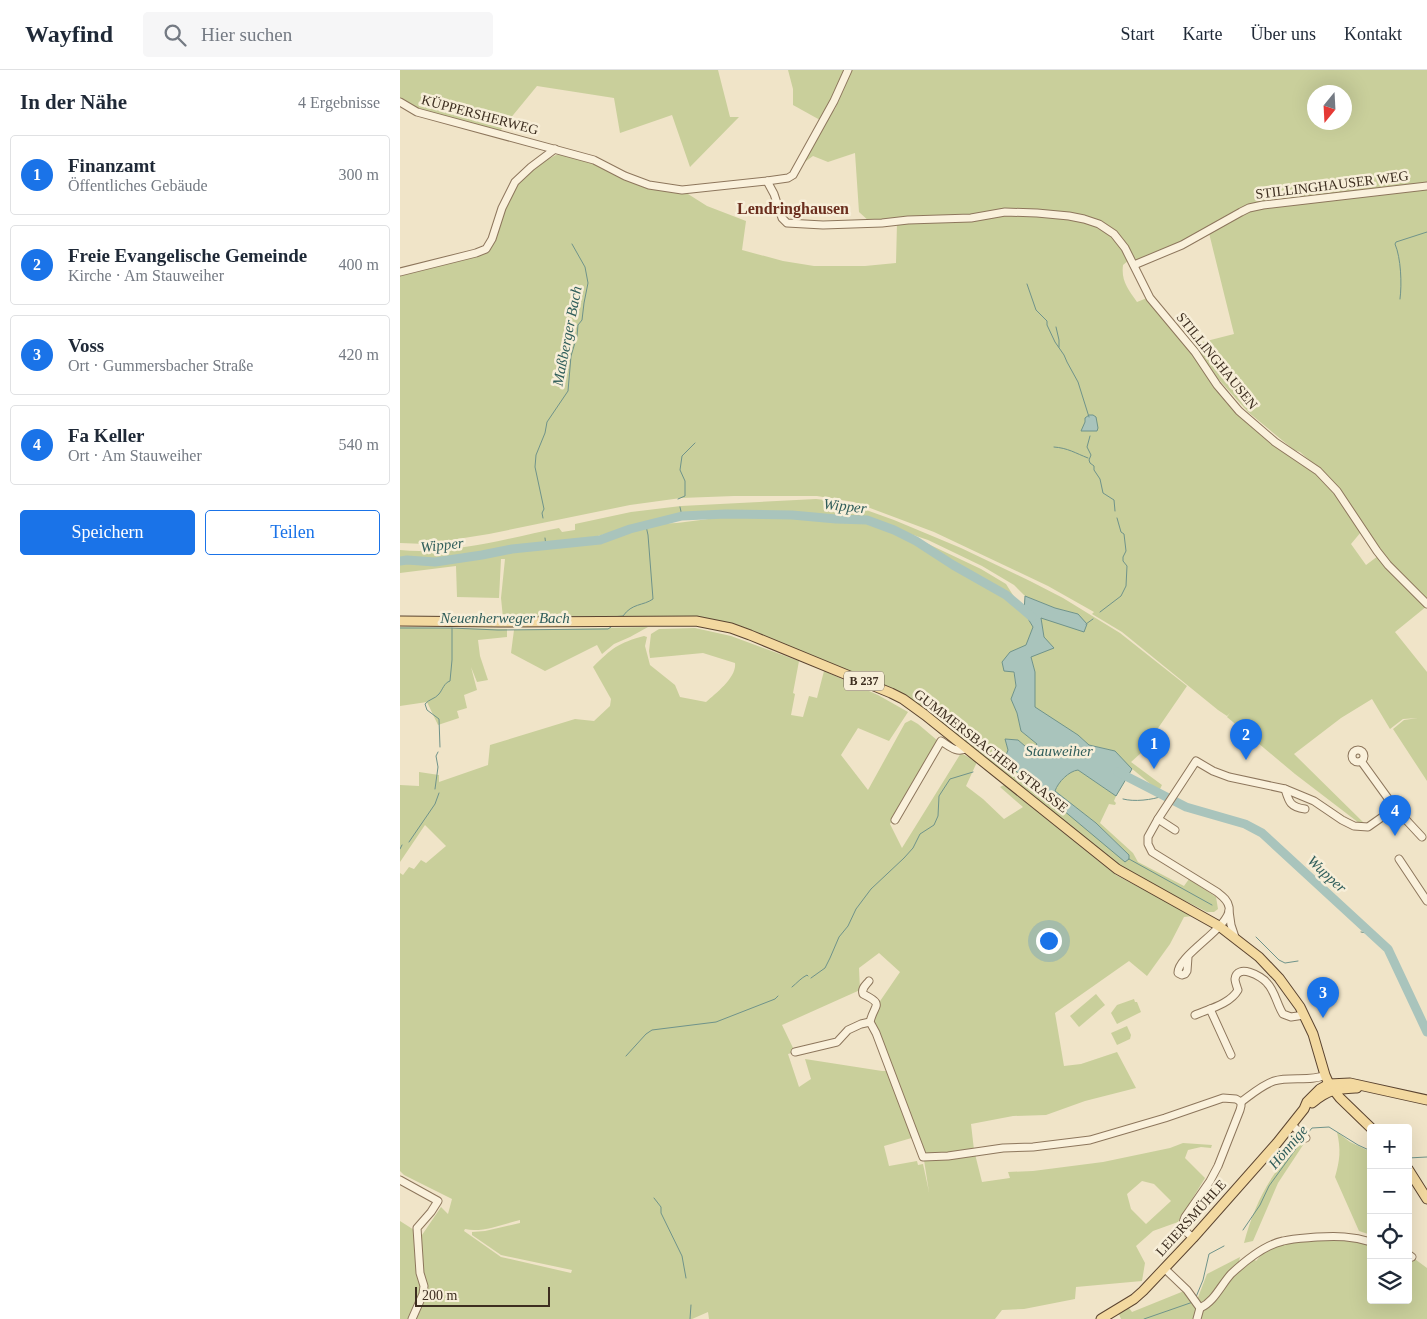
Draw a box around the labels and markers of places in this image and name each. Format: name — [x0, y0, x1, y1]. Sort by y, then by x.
pin: 2 — [1230, 719, 1262, 760]
pin: 1 — [1138, 728, 1170, 769]
pin: 4 — [1379, 795, 1411, 836]
pin: 3 — [1307, 977, 1339, 1018]

